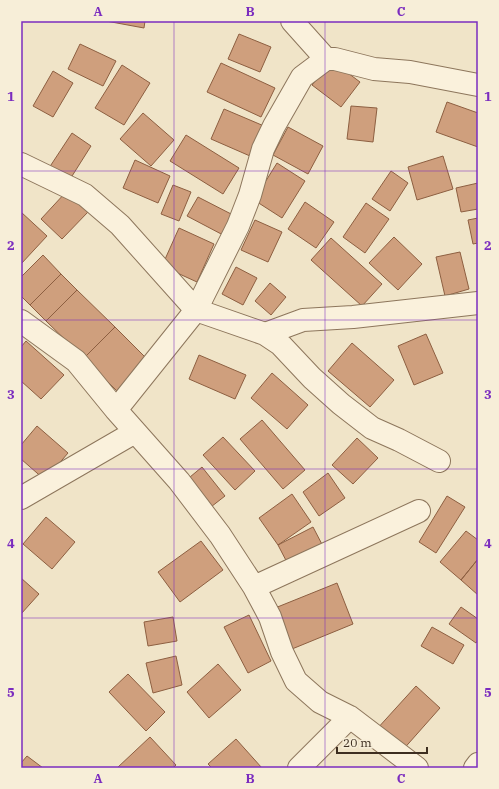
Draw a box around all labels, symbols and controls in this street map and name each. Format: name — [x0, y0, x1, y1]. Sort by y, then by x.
text: A — [93, 3, 103, 20]
text: B — [245, 3, 255, 20]
text: C — [397, 3, 406, 20]
text: 1 — [7, 88, 15, 105]
text: 1 — [484, 88, 492, 105]
text: 2 — [7, 237, 15, 254]
text: 2 — [484, 237, 492, 254]
text: 3 — [7, 386, 15, 403]
text: 3 — [484, 386, 492, 403]
text: 4 — [7, 535, 15, 552]
text: 4 — [484, 535, 492, 552]
text: 5 — [7, 684, 15, 701]
text: 5 — [484, 684, 492, 701]
scale bar — [337, 729, 427, 755]
text: 20 m — [343, 735, 372, 750]
text: A — [93, 770, 103, 787]
text: B — [245, 770, 255, 787]
text: C — [397, 770, 406, 787]

